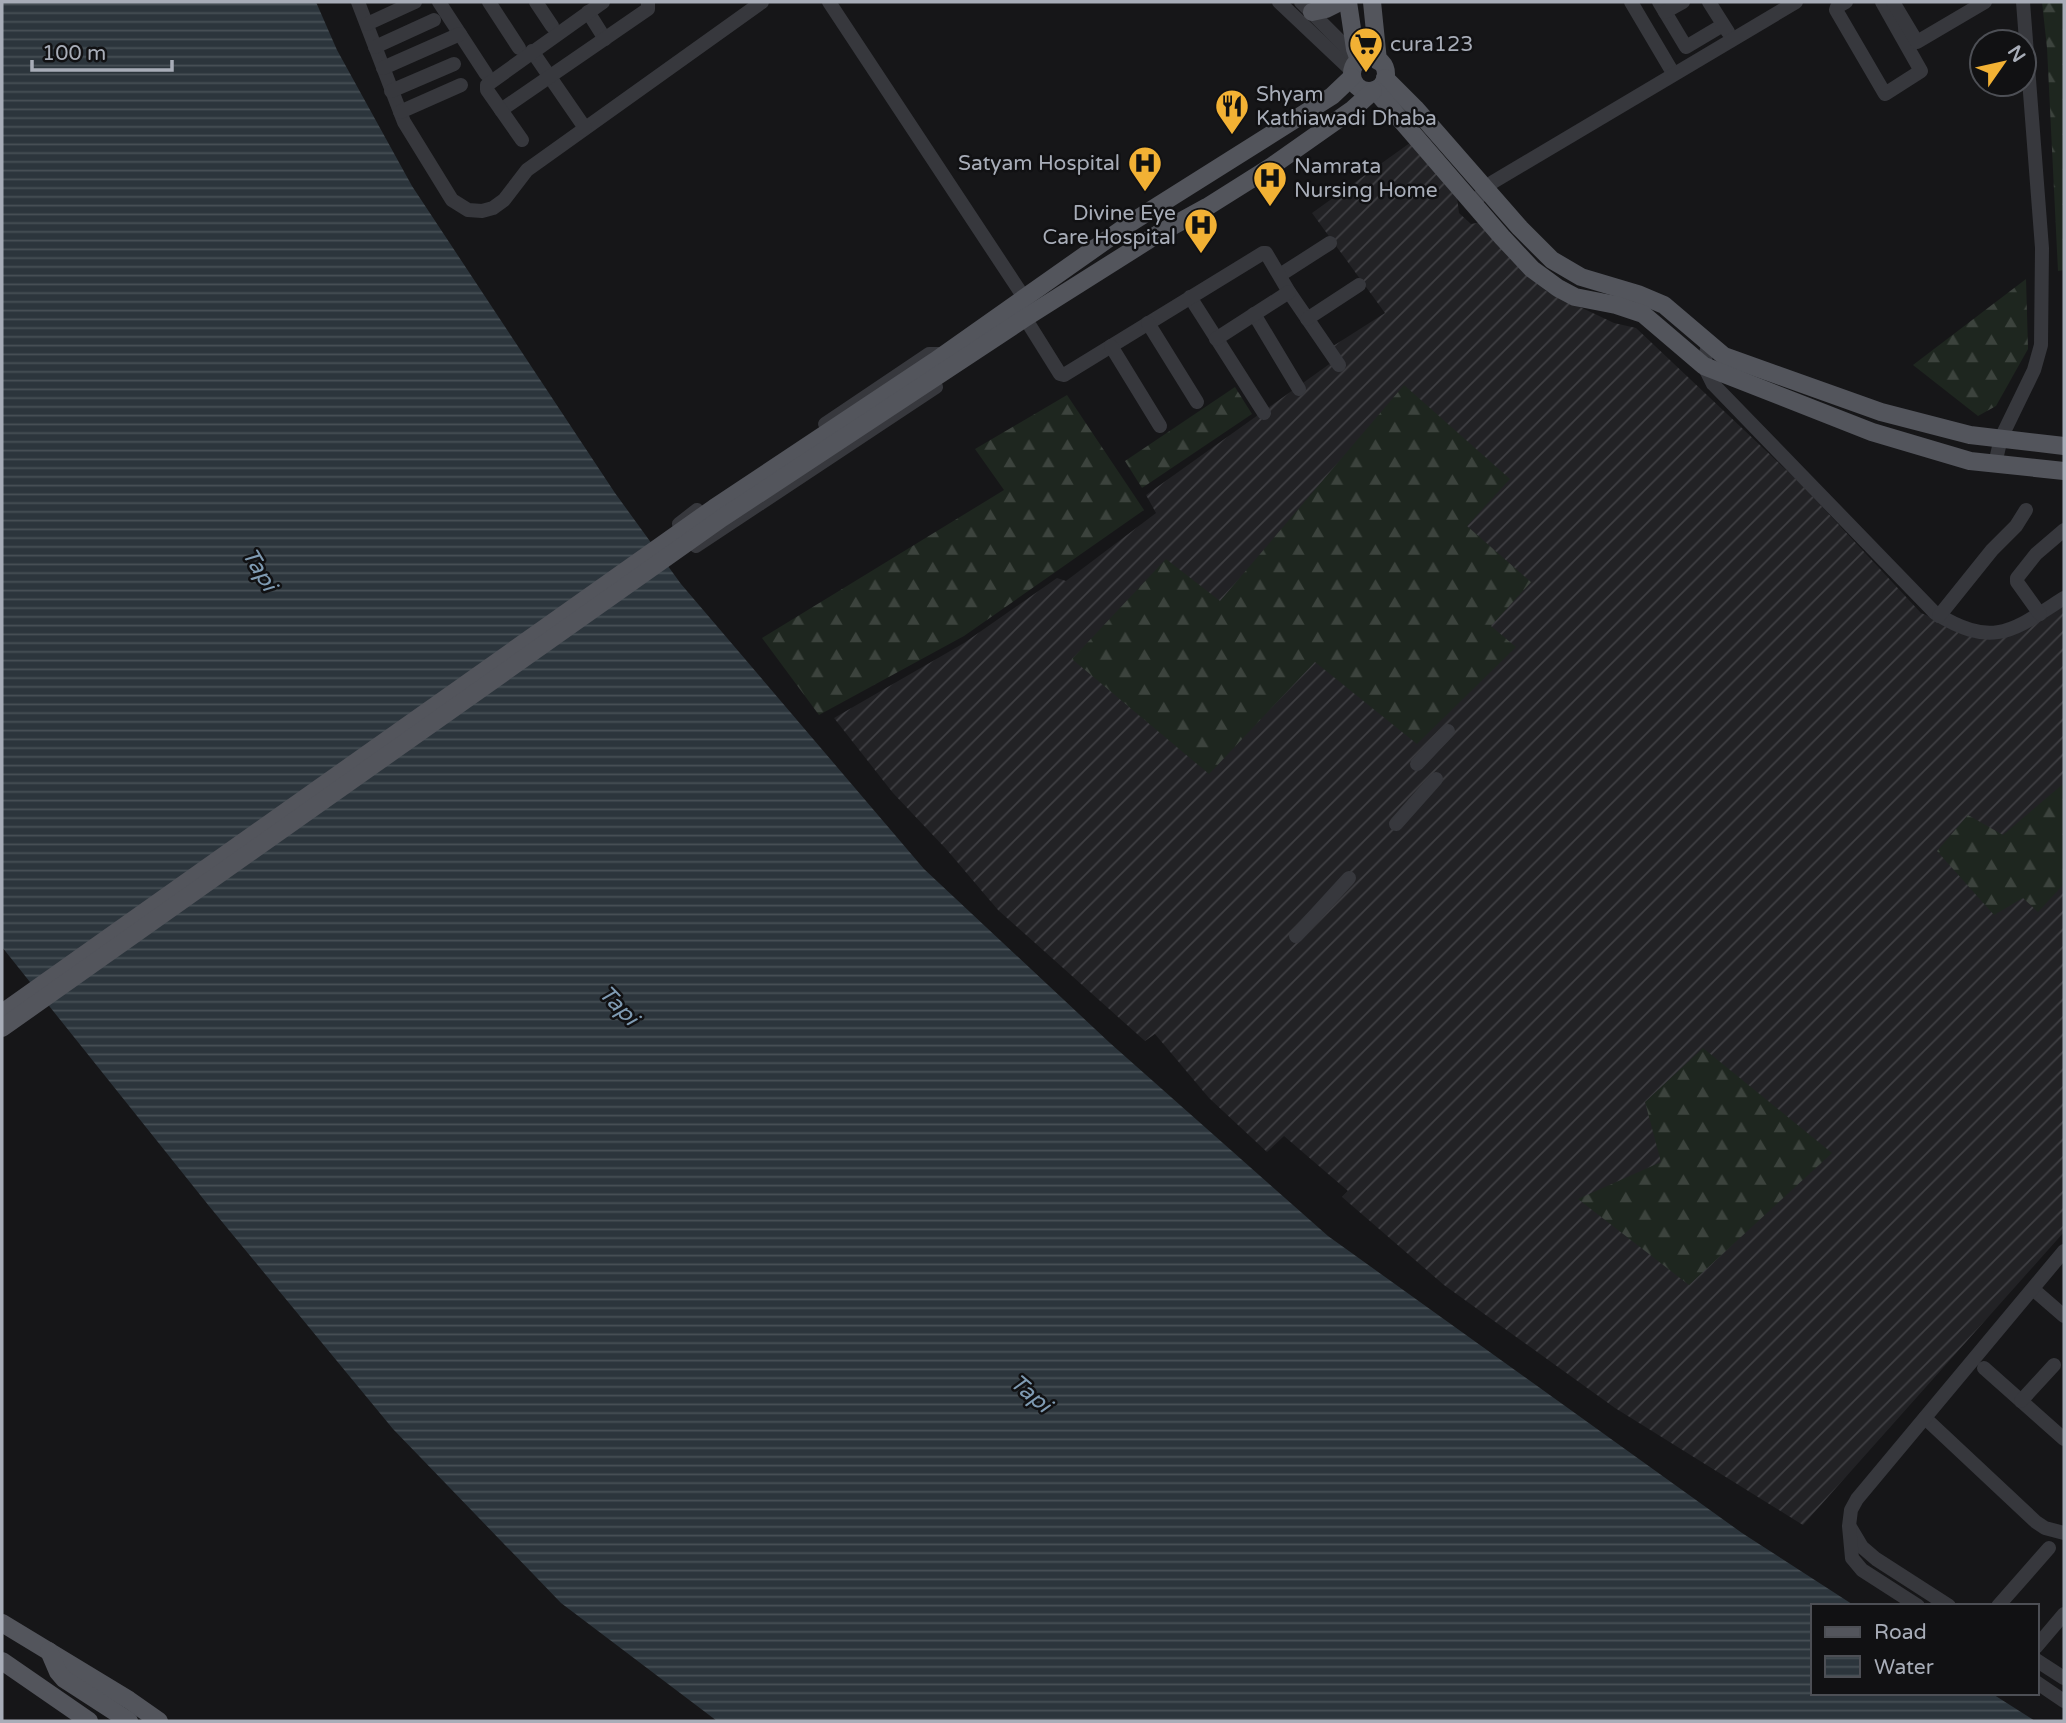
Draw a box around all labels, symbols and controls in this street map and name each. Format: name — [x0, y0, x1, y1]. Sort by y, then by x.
supermarket icon: cura123 — [1347, 25, 1385, 74]
scale bar — [32, 28, 172, 72]
north arrow — [1968, 28, 2038, 98]
place label: cura123 — [1390, 32, 1473, 57]
text: 100 m — [42, 41, 106, 66]
text: N — [2003, 42, 2030, 67]
place label: Shyam Kathiawadi Dhaba — [1256, 82, 1437, 131]
restaurant icon: Shyam Kathiawadi Dhaba — [1213, 87, 1251, 136]
hospital icon: Satyam Hospital — [1126, 144, 1164, 193]
place label: Satyam Hospital — [958, 151, 1120, 176]
place label: Namrata Nursing Home — [1294, 154, 1438, 203]
hospital icon: Namrata Nursing Home — [1251, 159, 1289, 208]
place label: Divine Eye Care Hospital — [1043, 201, 1176, 250]
hospital icon: Divine Eye Care Hospital — [1182, 206, 1220, 255]
water label: Tapi — [235, 543, 285, 599]
water label: Tapi — [592, 980, 646, 1034]
water label: Tapi — [1004, 1368, 1059, 1421]
legend — [1811, 1604, 2038, 1695]
text: Road — [1874, 1620, 1927, 1645]
text: Water — [1874, 1655, 1934, 1680]

